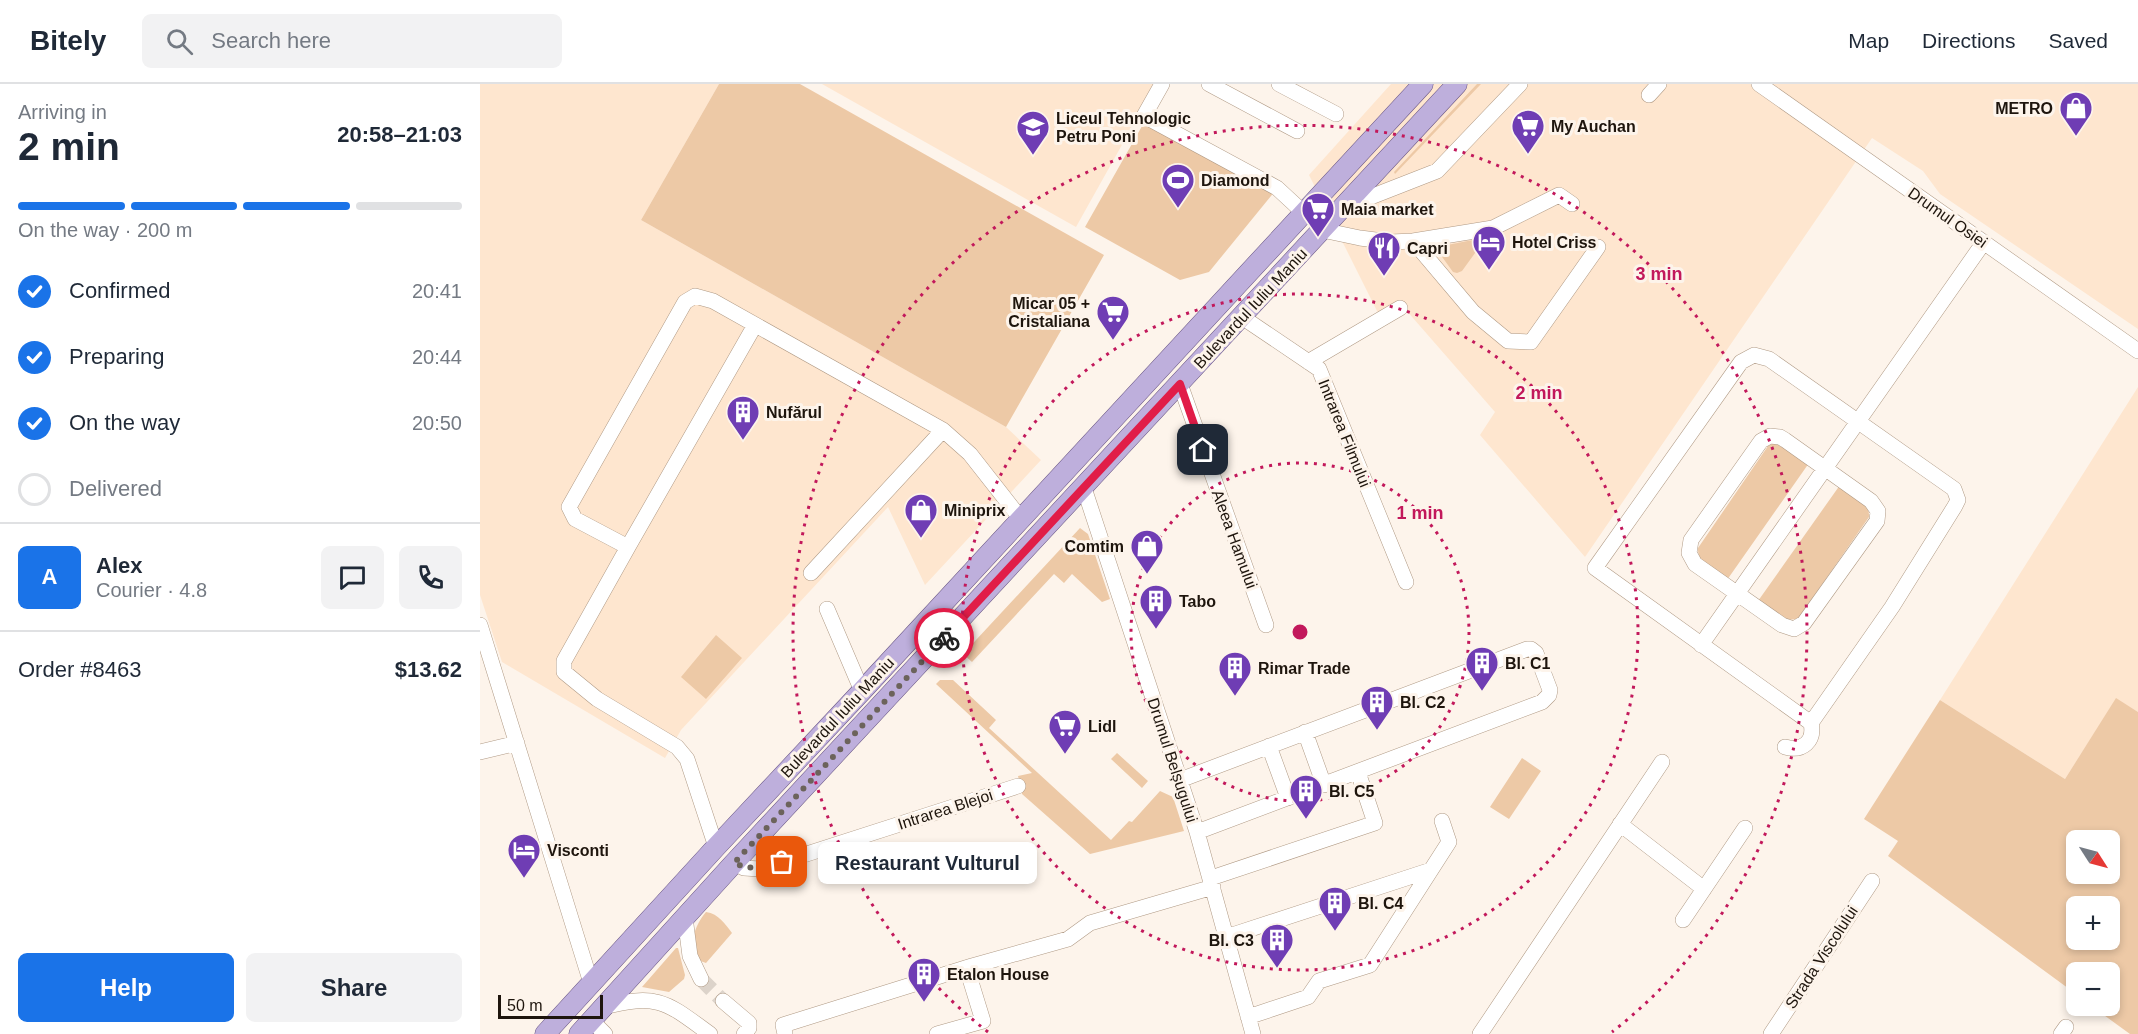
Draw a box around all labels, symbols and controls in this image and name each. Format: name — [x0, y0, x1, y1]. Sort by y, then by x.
search box — [142, 14, 562, 68]
text: Bitely — [30, 25, 106, 56]
icon: search — [163, 25, 196, 58]
text: Search here — [211, 28, 331, 53]
text: Map — [1848, 29, 1889, 52]
text: Directions — [1922, 29, 2015, 52]
text: Saved — [2048, 29, 2108, 52]
shop icon: METRO — [2058, 90, 2094, 137]
place label: METRO — [1995, 100, 2053, 117]
text: Arriving in — [18, 101, 107, 123]
supermarket icon: My Auchan — [1510, 108, 1546, 155]
school or university icon: Liceul Tehnologic Petru Poni — [1015, 109, 1051, 156]
place label: Liceul Tehnologic Petru Poni — [1056, 110, 1191, 145]
place label: My Auchan — [1551, 118, 1636, 135]
text: 20:58–21:03 — [337, 122, 462, 147]
text: 2 min — [18, 125, 120, 168]
sports icon: Diamond — [1160, 162, 1196, 209]
place label: Diamond — [1201, 172, 1269, 189]
street label: Drumul Osiei — [1905, 184, 1990, 251]
supermarket icon: Maia market — [1300, 191, 1336, 238]
place label: Maia market — [1341, 201, 1434, 218]
text: On the way · 200 m — [18, 219, 193, 241]
hotel icon: Hotel Criss — [1471, 224, 1507, 271]
restaurant icon: Capri — [1366, 230, 1402, 277]
place label: Hotel Criss — [1512, 234, 1597, 251]
place label: Capri — [1407, 240, 1448, 257]
street label: Bulevardul Iuliu Maniu — [1190, 245, 1310, 372]
text: 3 min — [1635, 264, 1683, 284]
icon: check — [18, 275, 51, 308]
text: Confirmed — [69, 278, 170, 303]
text: 20:41 — [412, 280, 462, 302]
supermarket icon: Micar 05 + Cristaliana — [1095, 294, 1131, 341]
place label: Micar 05 + Cristaliana — [1008, 295, 1090, 330]
icon: check — [18, 341, 51, 374]
text: Preparing — [69, 344, 164, 369]
text: 20:44 — [412, 346, 462, 368]
street label: Intrarea Filmului — [1315, 377, 1374, 490]
text: 2 min — [1515, 383, 1563, 403]
building icon: Nufărul — [725, 394, 761, 441]
place label: Nufărul — [766, 404, 822, 421]
icon: check — [18, 407, 51, 440]
text: On the way — [69, 410, 180, 435]
text: 20:50 — [412, 412, 462, 434]
pin — [1177, 424, 1228, 475]
icon: home — [1186, 433, 1219, 466]
text: Delivered — [69, 476, 162, 501]
street label: Aleea Hamului — [1209, 487, 1260, 591]
shop icon: Miniprix — [903, 492, 939, 539]
place label: Miniprix — [944, 502, 1005, 519]
text: 1 min — [1396, 503, 1444, 523]
shop icon: Comtim — [1129, 528, 1165, 575]
place label: Comtim — [1064, 538, 1124, 555]
button: chat — [321, 546, 384, 609]
button: phone — [399, 546, 462, 609]
text: Alex — [96, 553, 142, 578]
text: A — [42, 564, 57, 589]
text: Courier · 4.8 — [96, 579, 207, 601]
building icon: Tabo — [1138, 583, 1174, 630]
place label: Tabo — [1179, 593, 1216, 610]
courier — [914, 608, 974, 668]
icon: bike — [928, 622, 961, 655]
centre of rings — [1290, 622, 1310, 642]
building icon: Bl. C1 — [1464, 645, 1500, 692]
building icon: Rimar Trade — [1217, 650, 1253, 697]
street label: Bulevardul Iuliu Maniu — [777, 654, 897, 781]
place label: Bl. C1 — [1505, 655, 1550, 672]
text: Order #8463 — [18, 657, 142, 682]
text: $13.62 — [395, 657, 462, 682]
place label: Rimar Trade — [1258, 660, 1351, 677]
building icon: Bl. C2 — [1359, 684, 1395, 731]
place label: Bl. C2 — [1400, 694, 1445, 711]
street label: Drumul Belșugului — [1144, 696, 1201, 825]
supermarket icon: Lidl — [1047, 708, 1083, 755]
place label: Lidl — [1088, 718, 1116, 735]
building icon: Bl. C5 — [1288, 773, 1324, 820]
place label: Bl. C5 — [1329, 783, 1374, 800]
street label: Intrarea Blejoi — [896, 786, 995, 833]
north arrow — [2066, 830, 2120, 884]
map controls — [2066, 830, 2120, 1016]
hotel icon: Visconti — [506, 832, 542, 879]
pin — [756, 836, 807, 887]
callout: Restaurant Vulturul — [818, 841, 1037, 883]
place label: Visconti — [547, 842, 609, 859]
icon: bag — [765, 845, 798, 878]
text: Restaurant Vulturul — [835, 852, 1020, 874]
building icon: Bl. C4 — [1317, 885, 1353, 932]
place label: Bl. C4 — [1358, 895, 1403, 912]
button: + — [2066, 896, 2120, 950]
street label: Strada Viscolului — [1782, 903, 1861, 1012]
building icon: Bl. C3 — [1259, 922, 1295, 969]
place label: Bl. C3 — [1209, 932, 1254, 949]
button: Help — [18, 953, 234, 1022]
button: Share — [246, 953, 462, 1022]
building icon: Etalon House — [906, 956, 942, 1003]
button: − — [2066, 962, 2120, 1016]
place label: Etalon House — [947, 966, 1049, 983]
scale bar — [498, 992, 603, 1020]
text: 50 m — [507, 997, 543, 1014]

